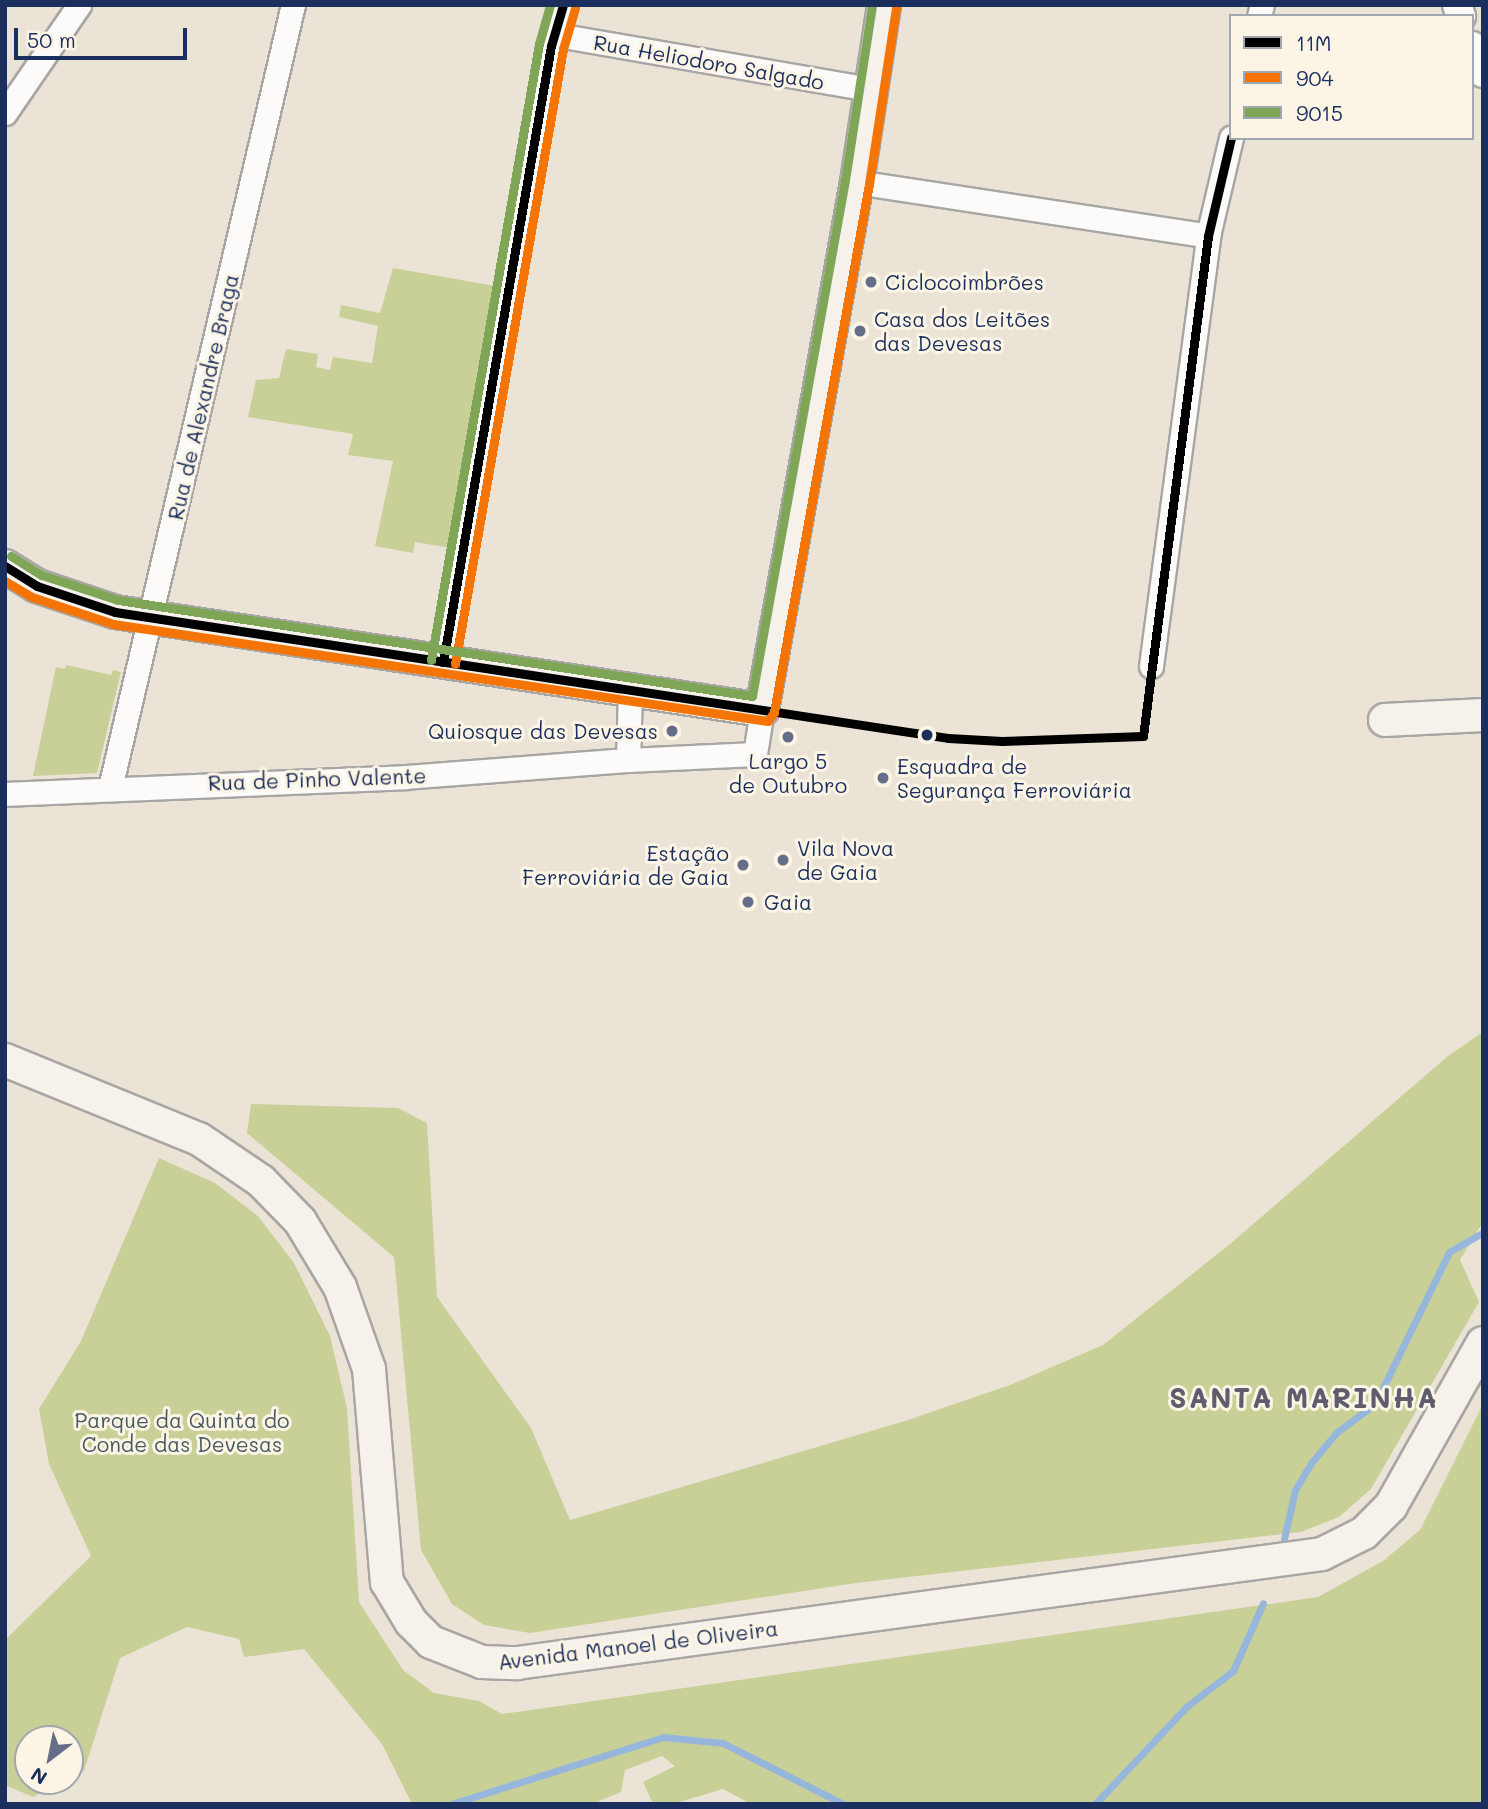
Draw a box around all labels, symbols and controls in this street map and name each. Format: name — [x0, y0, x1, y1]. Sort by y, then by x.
scale bar — [18, 14, 191, 58]
legend — [1229, 14, 1474, 140]
text: 50 m — [27, 26, 76, 53]
street label: Rua Heliodoro Salgado — [592, 29, 826, 95]
text: 11M — [1296, 29, 1332, 56]
text: 904 — [1296, 64, 1334, 91]
text: 9015 — [1296, 99, 1343, 126]
place label: Ciclocoimbrões — [885, 269, 1044, 295]
street label: Rua de Alexandre Braga — [162, 272, 244, 522]
marker: Ciclocoimbrões — [863, 274, 879, 290]
place label: Casa dos Leitões das Devesas — [874, 306, 1050, 356]
marker: Casa dos Leitões das Devesas — [852, 323, 868, 339]
place label: Quiosque das Devesas — [428, 718, 658, 744]
marker: Quiosque das Devesas — [664, 723, 680, 739]
unlabelled marker — [920, 728, 934, 742]
marker: Largo 5 de Outubro — [780, 729, 796, 745]
place label: Largo 5 de Outubro — [729, 748, 847, 798]
place label: Esquadra de Segurança Ferroviária — [897, 753, 1132, 803]
street label: Rua de Pinho Valente — [207, 763, 427, 795]
marker: Esquadra de Segurança Ferroviária — [875, 770, 891, 786]
place label: Vila Nova de Gaia — [797, 835, 894, 885]
place label: Estação Ferroviária de Gaia — [522, 840, 729, 890]
marker: Vila Nova de Gaia — [775, 852, 791, 868]
marker: Estação Ferroviária de Gaia — [735, 857, 751, 873]
place label: Gaia — [764, 889, 812, 915]
marker: Gaia — [738, 892, 758, 912]
district label: SANTA MARINHA — [1171, 1380, 1437, 1414]
park label: Parque da Quinta do Conde das Devesas — [75, 1407, 289, 1457]
street label: Avenida Manoel de Oliveira — [496, 1615, 780, 1675]
north arrow — [14, 1725, 84, 1795]
text: N — [26, 1762, 51, 1791]

